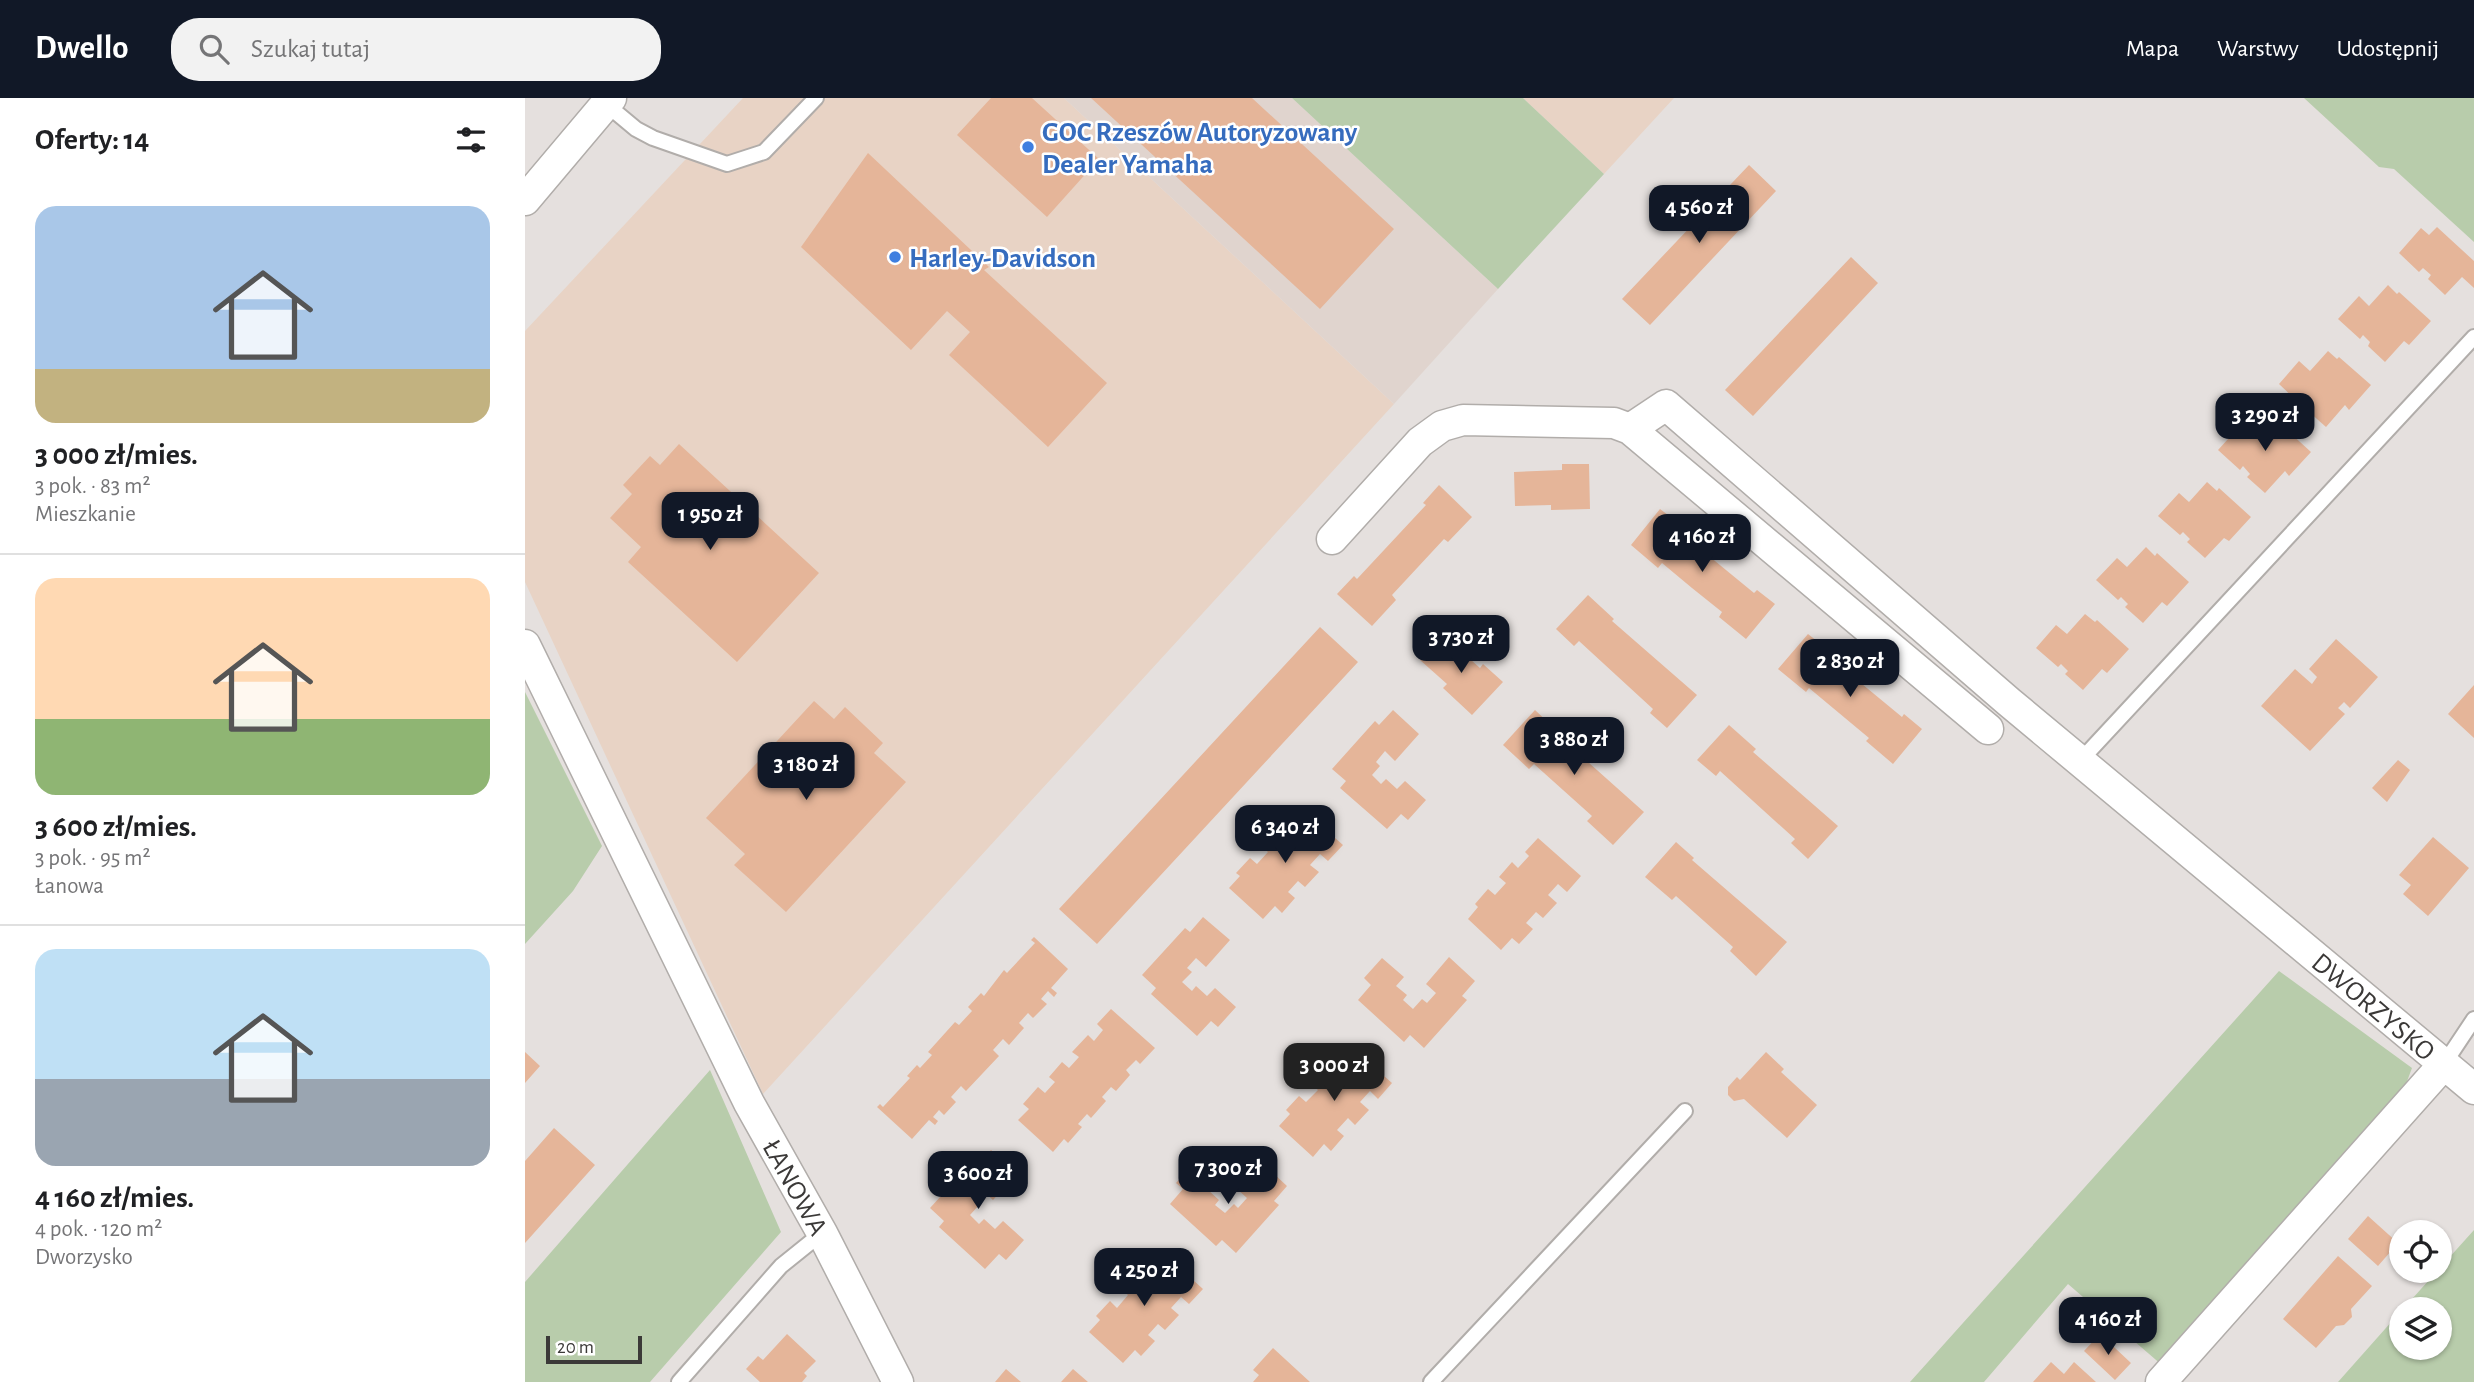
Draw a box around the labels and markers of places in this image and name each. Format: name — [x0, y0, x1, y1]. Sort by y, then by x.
place label: GOC Rzeszów Autoryzowany Dealer Yamaha — [1042, 119, 1358, 179]
marker: GOC Rzeszów Autoryzowany Dealer Yamaha — [1020, 139, 1036, 155]
pin: 4 560 zł — [1627, 186, 1771, 245]
place label: Harley-Davidson — [909, 245, 1096, 273]
marker: Harley-Davidson — [887, 249, 903, 265]
pin: 3 290 zł — [2193, 394, 2337, 453]
pin: 1 950 zł — [638, 492, 782, 552]
pin: 4 160 zł — [1630, 514, 1774, 574]
pin: 3 730 zł — [1389, 616, 1533, 675]
pin: 2 830 zł — [1778, 640, 1922, 699]
pin: 3 880 zł — [1502, 718, 1646, 777]
pin: 3 180 zł — [734, 742, 878, 802]
pin: 6 340 zł — [1213, 806, 1357, 865]
pin: 3 000 zł — [1262, 1044, 1406, 1103]
pin: 7 300 zł — [1156, 1146, 1300, 1206]
pin: 3 600 zł — [906, 1152, 1050, 1211]
pin: 4 250 zł — [1072, 1248, 1216, 1308]
pin: 4 160 zł — [2036, 1298, 2180, 1357]

